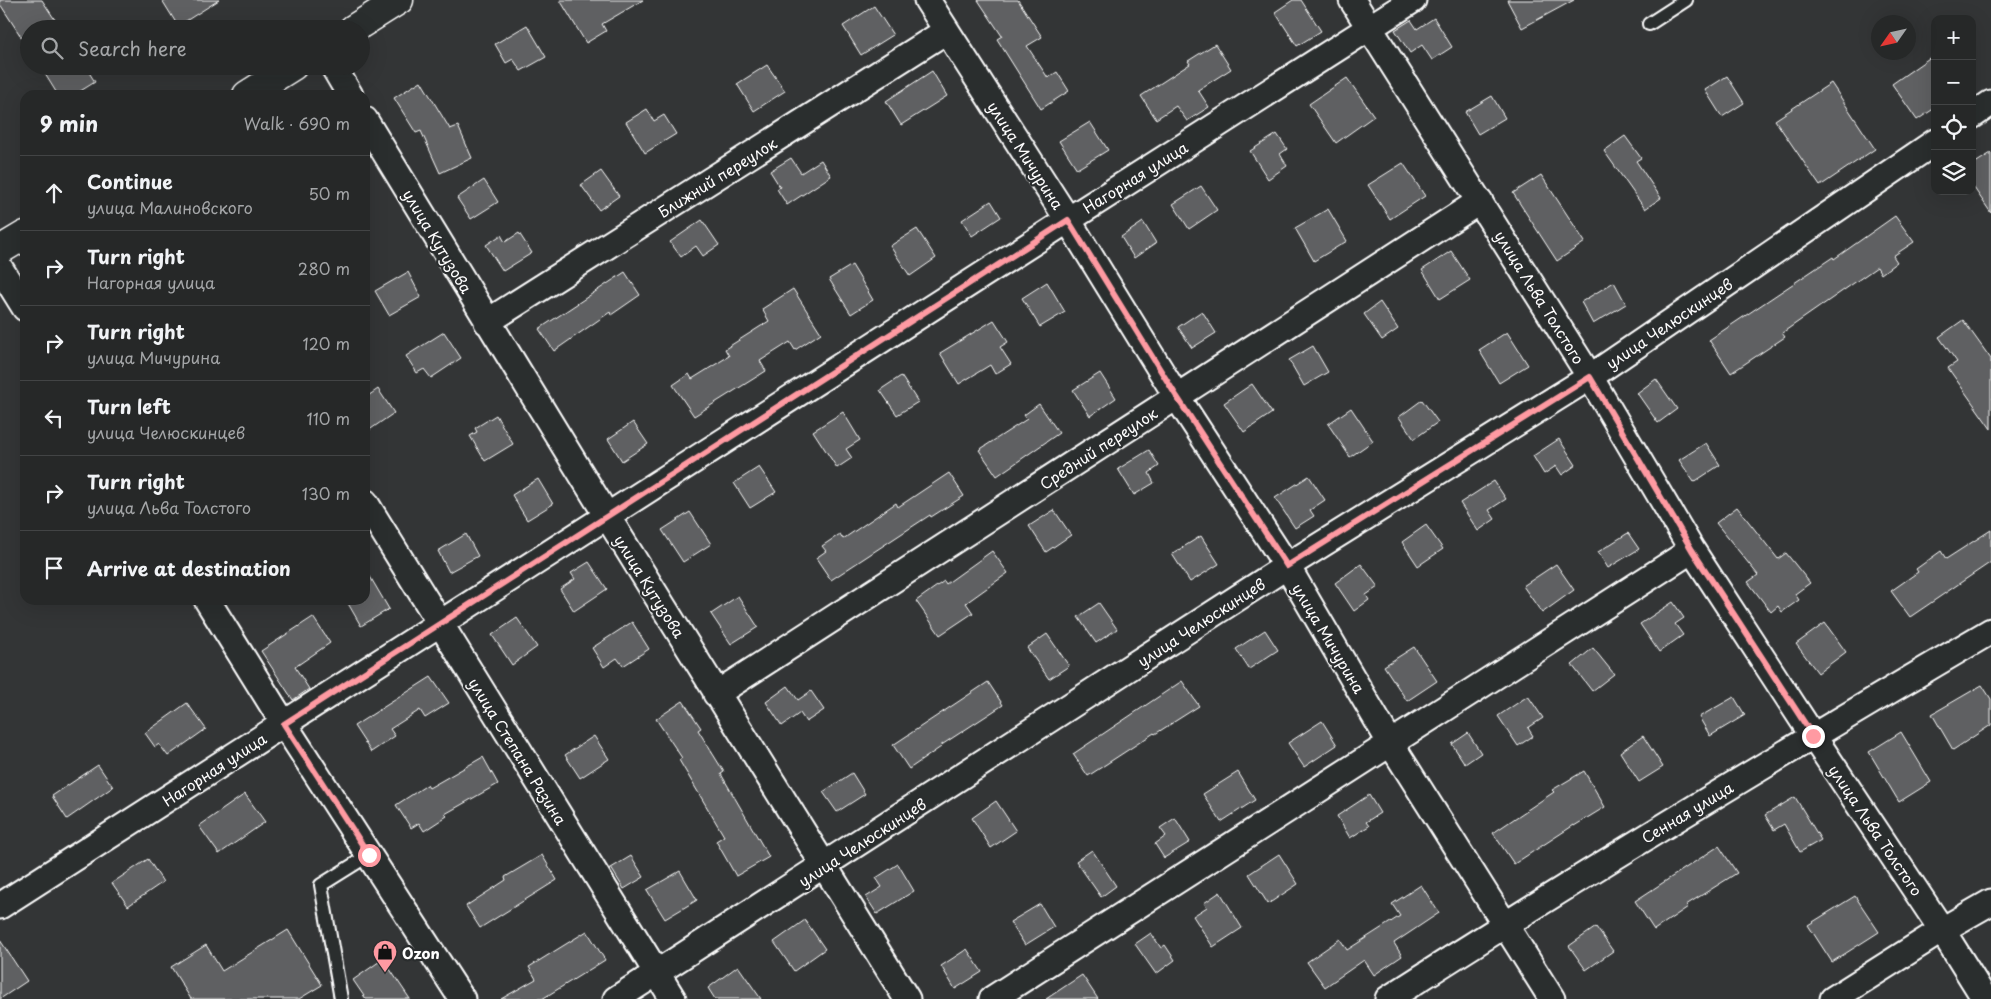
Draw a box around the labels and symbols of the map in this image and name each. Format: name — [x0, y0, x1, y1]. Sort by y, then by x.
north arrow — [1871, 15, 1916, 60]
street label: улица Мичурина — [982, 96, 1070, 214]
street label: Ближний переулок — [653, 131, 781, 223]
street label: Нагорная улица — [1078, 135, 1192, 219]
street label: улица Кутузова — [398, 185, 479, 298]
street label: улица Льва Толстого — [1489, 226, 1591, 368]
street label: улица Челюскинцев — [1601, 272, 1737, 374]
street label: Средний переулок — [1035, 401, 1161, 495]
street label: улица Кутузова — [609, 530, 691, 643]
street label: улица Челюскинцев — [1133, 572, 1270, 672]
street label: улица Мичурина — [1287, 579, 1371, 698]
street label: улица Степана Разина — [463, 673, 573, 830]
route end — [1802, 725, 1825, 748]
street label: Нагорная улица — [157, 726, 271, 811]
street label: улица Льва Толстого — [1823, 760, 1929, 900]
street label: Сенная улица — [1637, 775, 1738, 849]
street label: улица Челюскинцев — [794, 792, 931, 892]
route start — [358, 844, 381, 867]
shop icon: Ozon — [372, 939, 398, 973]
place label: Ozon — [402, 941, 440, 964]

